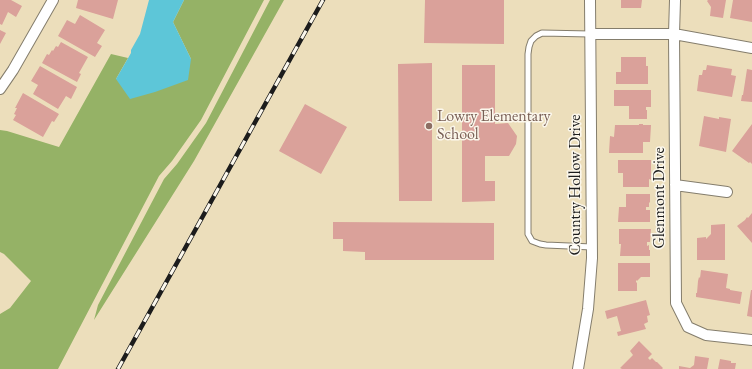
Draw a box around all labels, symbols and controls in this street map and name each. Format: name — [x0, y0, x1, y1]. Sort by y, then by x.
place label: Lowry Elementary School — [437, 107, 551, 145]
street label: Country Hollow Drive — [566, 114, 586, 256]
marker: Lowry Elementary School — [424, 121, 434, 131]
street label: Glenmont Drive — [650, 147, 670, 249]

